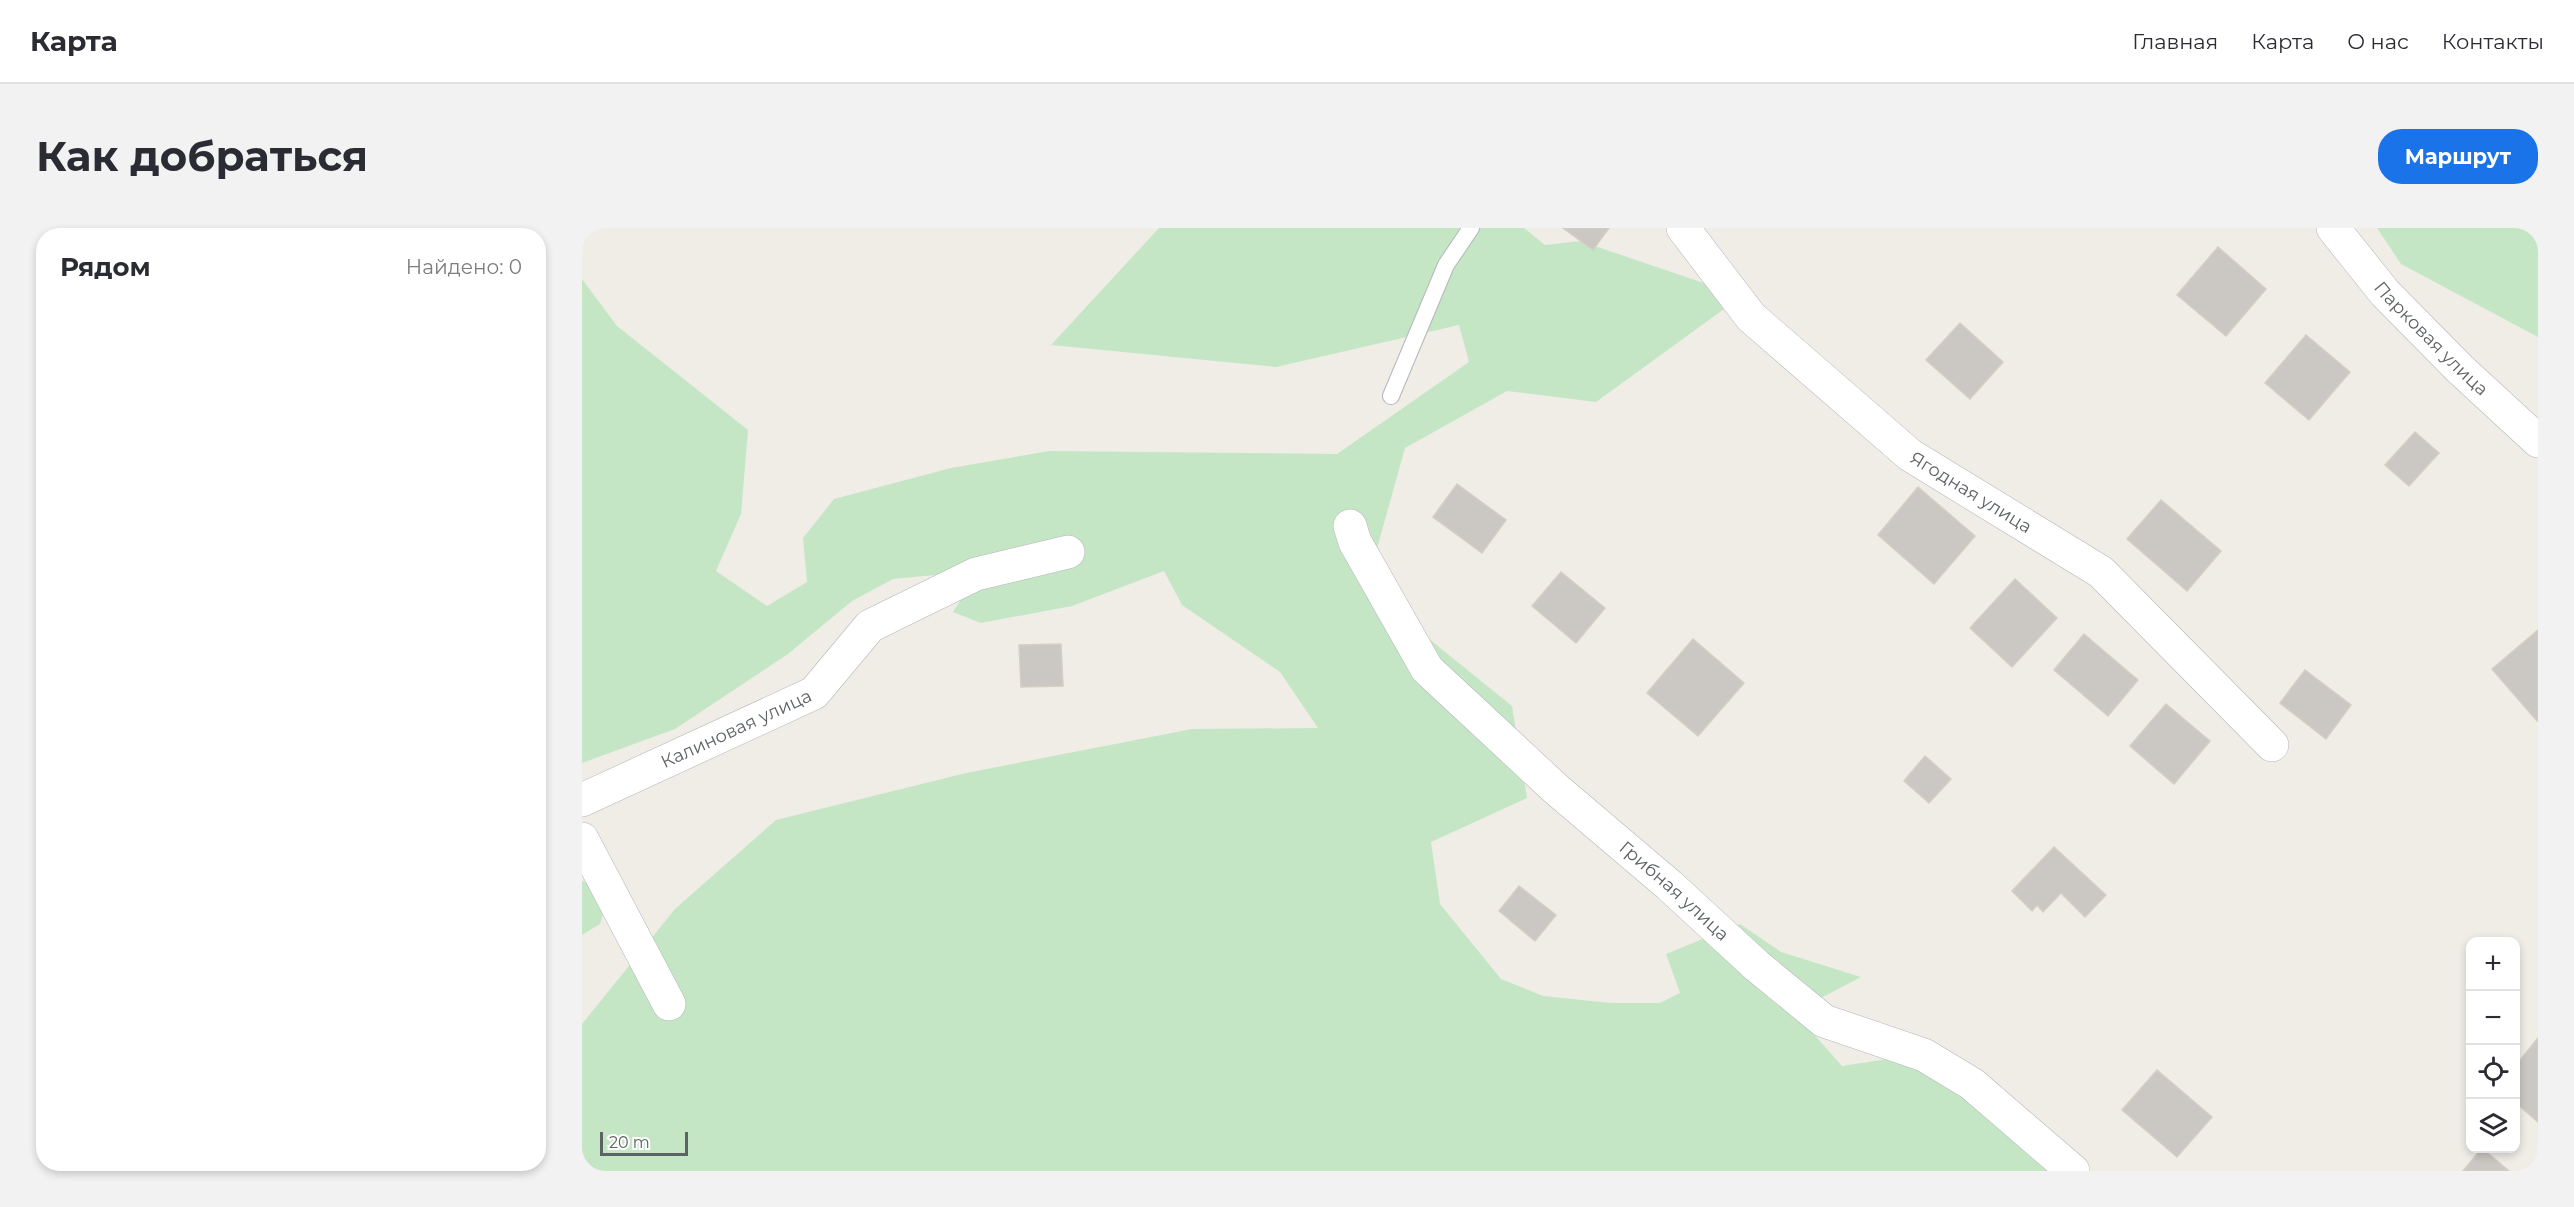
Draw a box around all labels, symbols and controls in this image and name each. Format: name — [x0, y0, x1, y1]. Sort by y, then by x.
text: Карта — [30, 24, 118, 58]
text: Главная — [2132, 29, 2218, 54]
text: Карта — [2251, 29, 2314, 54]
text: О нас — [2347, 29, 2409, 54]
text: Контакты — [2442, 29, 2544, 54]
button: Маршрут — [2378, 129, 2538, 184]
text: Как добраться — [36, 130, 368, 182]
text: Рядом — [60, 251, 151, 283]
text: Найдено: 0 — [406, 255, 522, 279]
street label: Парковая улица — [2369, 277, 2493, 400]
street label: Ягодная улица — [1906, 447, 2036, 538]
street label: Калиновая улица — [657, 685, 815, 773]
street label: Грибная улица — [1615, 837, 1733, 946]
map controls — [2466, 937, 2520, 1153]
button: + — [2466, 937, 2520, 991]
button: − — [2466, 991, 2520, 1045]
button: locate — [2466, 1045, 2520, 1099]
button: layers — [2466, 1099, 2520, 1153]
scale bar — [600, 1129, 688, 1156]
text: 20 m — [609, 1133, 650, 1152]

